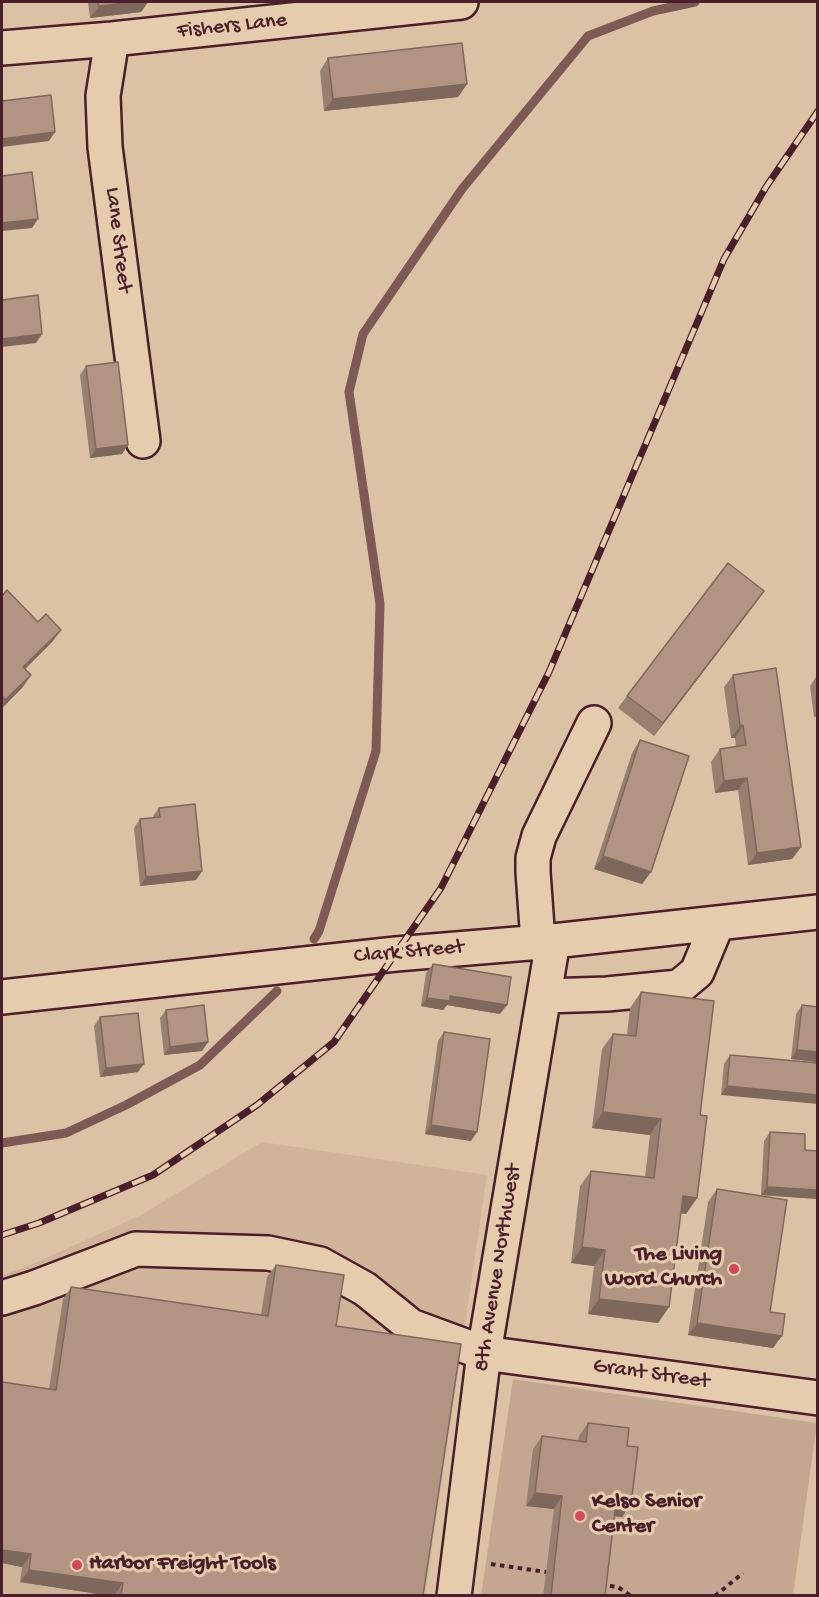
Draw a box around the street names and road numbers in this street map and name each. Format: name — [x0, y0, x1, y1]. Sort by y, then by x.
street label: Fishers Lane — [176, 8, 288, 46]
street label: Lane Street — [97, 186, 137, 294]
street label: Clark Street — [353, 935, 465, 971]
street label: 8th Avenue Northwest — [470, 1163, 528, 1373]
street label: Grant Street — [591, 1354, 711, 1396]

